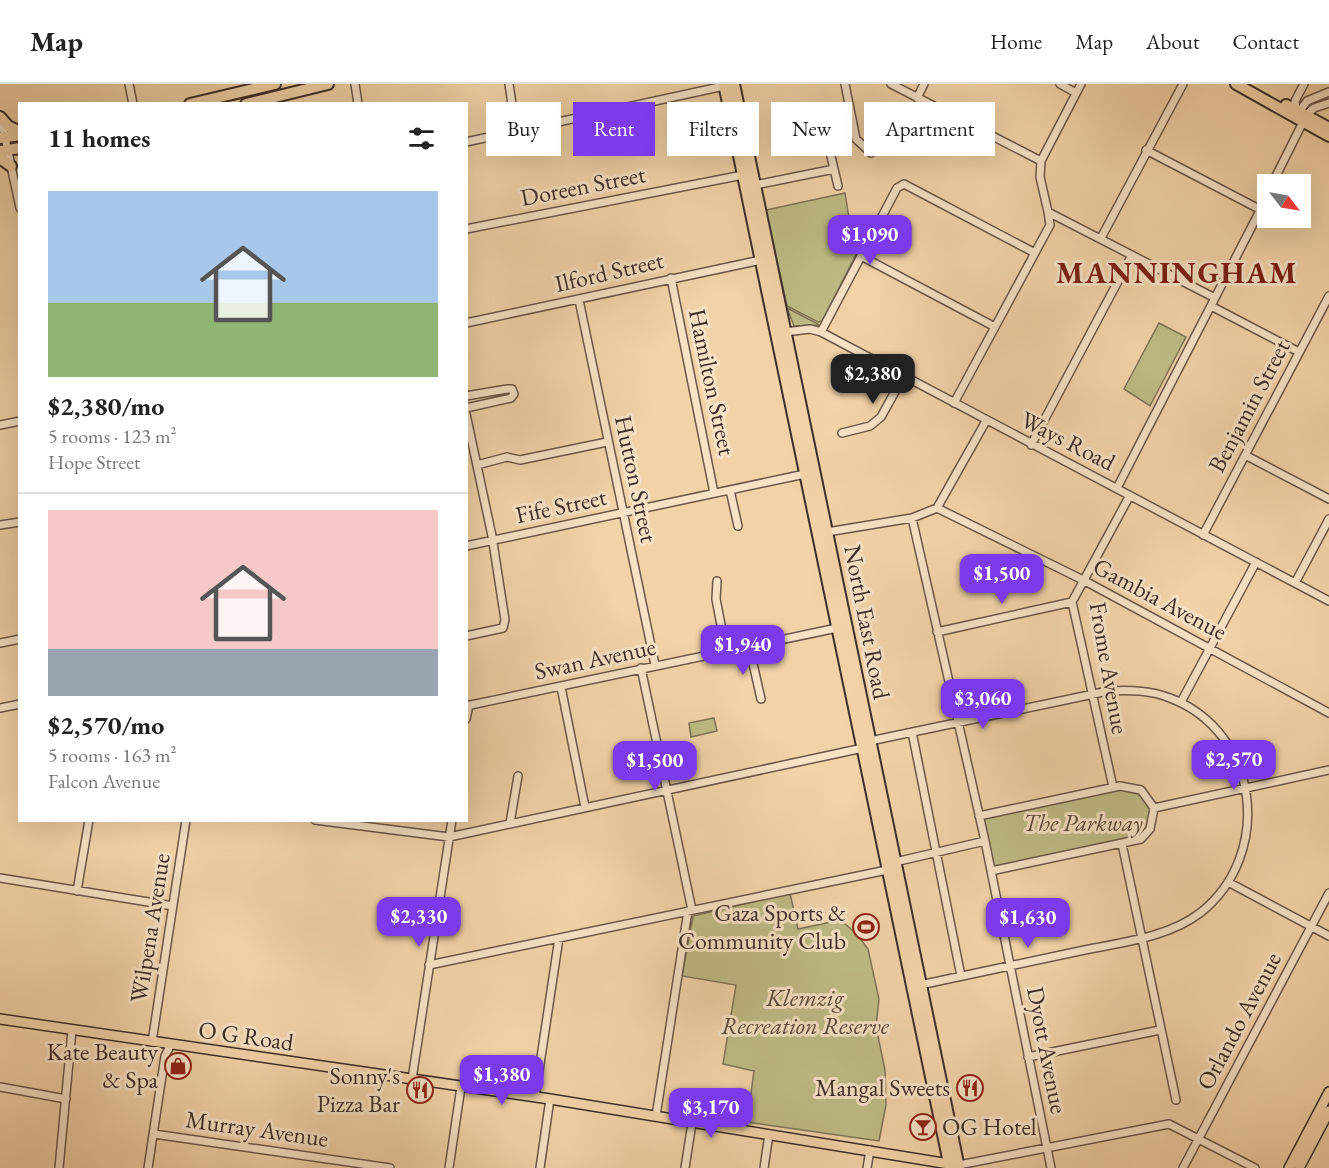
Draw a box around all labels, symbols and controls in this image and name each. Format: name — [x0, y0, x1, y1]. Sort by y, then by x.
text: Map — [30, 23, 83, 59]
text: Home — [990, 28, 1042, 55]
text: Map — [1075, 28, 1113, 55]
text: About — [1146, 28, 1199, 55]
text: Contact — [1232, 28, 1299, 55]
chip: Buy — [486, 102, 561, 156]
chip: Rent — [573, 102, 655, 156]
chip: Filters — [667, 102, 759, 156]
chip: New — [771, 102, 852, 156]
chip: Apartment — [864, 102, 995, 156]
text: 11 homes — [48, 121, 150, 155]
icon: filters — [405, 122, 438, 155]
street label: Doreen Street — [518, 158, 648, 213]
north arrow — [1257, 174, 1311, 228]
map controls — [1257, 174, 1311, 228]
pin: $1,090 — [821, 215, 919, 266]
text: $1,090 — [842, 221, 898, 247]
icon: home — [189, 230, 297, 338]
street label: Ilford Street — [552, 244, 667, 299]
district label: MANNINGHAM — [1056, 253, 1298, 292]
street label: Hamilton Street — [682, 306, 743, 458]
street label: Benjamin Street — [1201, 334, 1297, 477]
pin: $2,380 — [824, 354, 922, 405]
text: $2,380 — [845, 360, 901, 386]
text: $2,380/mo — [48, 389, 164, 423]
street label: Ways Road — [1016, 404, 1122, 478]
street label: Hutton Street — [608, 412, 665, 546]
text: 5 rooms · 123 m² — [48, 423, 176, 449]
text: Hope Street — [48, 449, 140, 475]
street label: Fife Street — [513, 481, 610, 530]
street label: North East Road — [837, 542, 898, 702]
icon: home — [189, 549, 297, 657]
street label: Gambia Avenue — [1088, 550, 1233, 647]
pin: $1,500 — [953, 554, 1051, 605]
text: $1,500 — [974, 560, 1030, 586]
street label: Frome Avenue — [1083, 599, 1136, 737]
pin: $1,940 — [694, 625, 792, 676]
street label: Swan Avenue — [531, 631, 658, 686]
text: $1,940 — [715, 631, 771, 657]
pin: $3,060 — [934, 679, 1032, 730]
text: $3,060 — [955, 685, 1011, 711]
text: $2,570/mo — [48, 708, 164, 742]
pin: $2,570 — [1185, 740, 1283, 791]
pin: $1,500 — [606, 741, 704, 792]
text: 5 rooms · 163 m² — [48, 742, 176, 768]
text: $2,570 — [1206, 746, 1262, 772]
text: $1,500 — [627, 747, 683, 773]
text: Falcon Avenue — [48, 768, 160, 794]
park label: The Parkway — [1023, 807, 1143, 838]
street label: Wilpena Avenue — [122, 851, 177, 1005]
pin: $2,330 — [370, 897, 468, 948]
place label: Gaza Sports & Community Club — [678, 897, 846, 956]
pin: $1,630 — [979, 898, 1077, 949]
text: $2,330 — [391, 903, 447, 929]
text: $1,630 — [1000, 904, 1056, 930]
sports icon: Gaza Sports & Community Club — [851, 912, 881, 942]
street label: Orlando Avenue — [1189, 946, 1288, 1095]
park label: Klemzig Recreation Reserve — [721, 982, 890, 1041]
street label: Dyott Avenue — [1020, 984, 1075, 1116]
street label: O G Road — [197, 1014, 296, 1058]
place label: Kate Beauty & Spa — [47, 1036, 158, 1095]
shop icon: Kate Beauty & Spa — [163, 1051, 193, 1081]
pin: $1,380 — [453, 1055, 551, 1106]
place label: Sonny's Pizza Bar — [317, 1060, 400, 1119]
text: $1,380 — [474, 1061, 530, 1087]
place label: Mangal Sweets — [815, 1072, 950, 1103]
restaurant icon: Mangal Sweets — [955, 1073, 985, 1103]
restaurant icon: Sonny's Pizza Bar — [405, 1075, 435, 1105]
pin: $3,170 — [662, 1088, 760, 1139]
text: $3,170 — [683, 1094, 739, 1120]
street label: Murray Avenue — [184, 1103, 330, 1154]
place label: OG Hotel — [942, 1111, 1037, 1142]
bar icon: OG Hotel — [908, 1112, 938, 1142]

